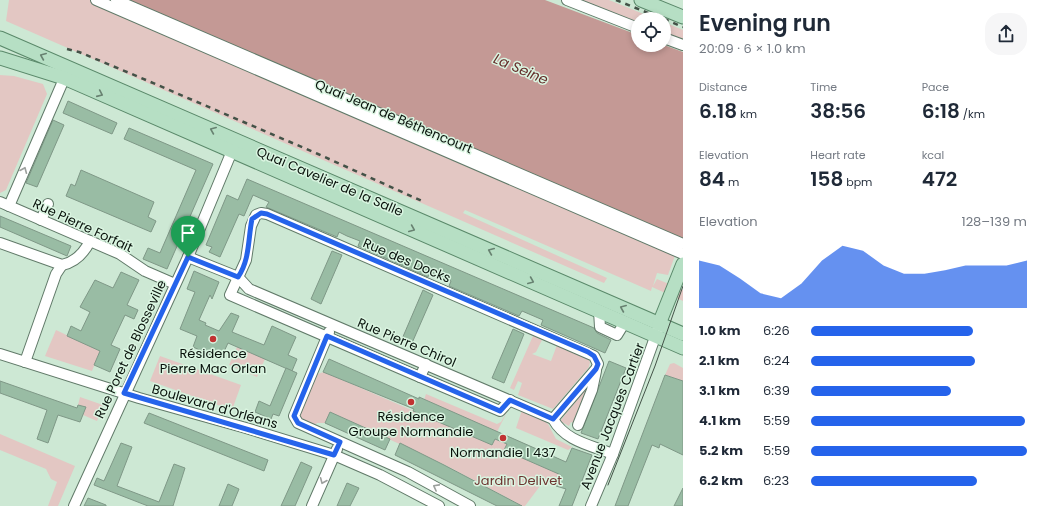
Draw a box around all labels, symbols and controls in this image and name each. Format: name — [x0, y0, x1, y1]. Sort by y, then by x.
text: Evening run — [699, 8, 831, 39]
map controls — [631, 12, 671, 52]
button: locate — [631, 12, 671, 52]
button: share — [985, 13, 1027, 55]
text: 20:09 · 6 × 1.0 km — [699, 39, 806, 58]
water label: La Seine — [491, 49, 552, 90]
one-way arrow — [39, 53, 46, 61]
street label: Quai Jean de Béthencourt — [312, 75, 476, 158]
text: Distance — [699, 79, 747, 95]
text: Time — [810, 79, 837, 95]
text: Pace — [922, 79, 949, 95]
one-way arrow — [96, 89, 103, 97]
text: 6.18 — [699, 97, 737, 125]
text: 38:56 — [810, 97, 866, 125]
text: 6:18 — [922, 97, 960, 125]
text: km — [737, 106, 757, 122]
text: /km — [960, 106, 985, 122]
one-way arrow — [210, 127, 217, 135]
street label: Quai Cavelier de la Salle — [254, 142, 406, 221]
text: Elevation — [699, 147, 749, 163]
text: Heart rate — [810, 147, 866, 163]
text: kcal — [922, 147, 944, 163]
text: 84 — [699, 165, 725, 193]
text: 158 — [810, 165, 843, 193]
text: 472 — [922, 165, 957, 193]
one-way arrow — [20, 167, 28, 174]
text: m — [725, 174, 739, 190]
text: bpm — [843, 174, 872, 190]
street label: Rue Pierre Forfait — [30, 194, 136, 257]
text: Elevation — [699, 212, 758, 231]
text: 128–139 m — [961, 212, 1027, 231]
pin — [171, 216, 205, 257]
icon: arrive — [177, 222, 199, 244]
one-way arrow — [408, 225, 415, 233]
street label: Rue des Docks — [360, 233, 454, 288]
one-way arrow — [488, 248, 496, 256]
one-way arrow — [527, 276, 535, 284]
street label: Rue Poret de Blosseville — [90, 277, 171, 422]
one-way arrow — [620, 305, 628, 313]
street label: Rue Pierre Chirol — [354, 313, 459, 372]
text: 1.0 km — [699, 321, 741, 340]
text: 6:26 — [763, 321, 790, 340]
marker: Résidence Pierre Mac Orlan — [208, 334, 218, 344]
street label: Avenue Jacques Cartier — [576, 340, 649, 492]
place label: Résidence Pierre Mac Orlan — [160, 344, 266, 378]
text: 2.1 km — [699, 351, 740, 370]
text: 6:24 — [763, 351, 790, 370]
street label: Boulevard d'Orléans — [150, 379, 280, 434]
text: 3.1 km — [699, 381, 740, 400]
text: 6:39 — [763, 381, 790, 400]
marker: Résidence Groupe Normandie — [406, 397, 416, 407]
place label: Résidence Groupe Normandie — [349, 407, 473, 441]
text: 4.1 km — [699, 411, 741, 430]
text: 5:59 — [763, 411, 790, 430]
marker: Normandie I 437 — [498, 433, 508, 443]
text: 5.2 km — [699, 441, 743, 460]
text: 5:59 — [763, 441, 790, 460]
place label: Normandie I 437 — [450, 443, 556, 462]
park label: Jardin Delivet — [474, 471, 562, 490]
text: 6.2 km — [699, 471, 743, 490]
text: 6:23 — [763, 471, 789, 490]
one-way arrow — [320, 476, 328, 484]
one-way arrow — [433, 484, 440, 492]

